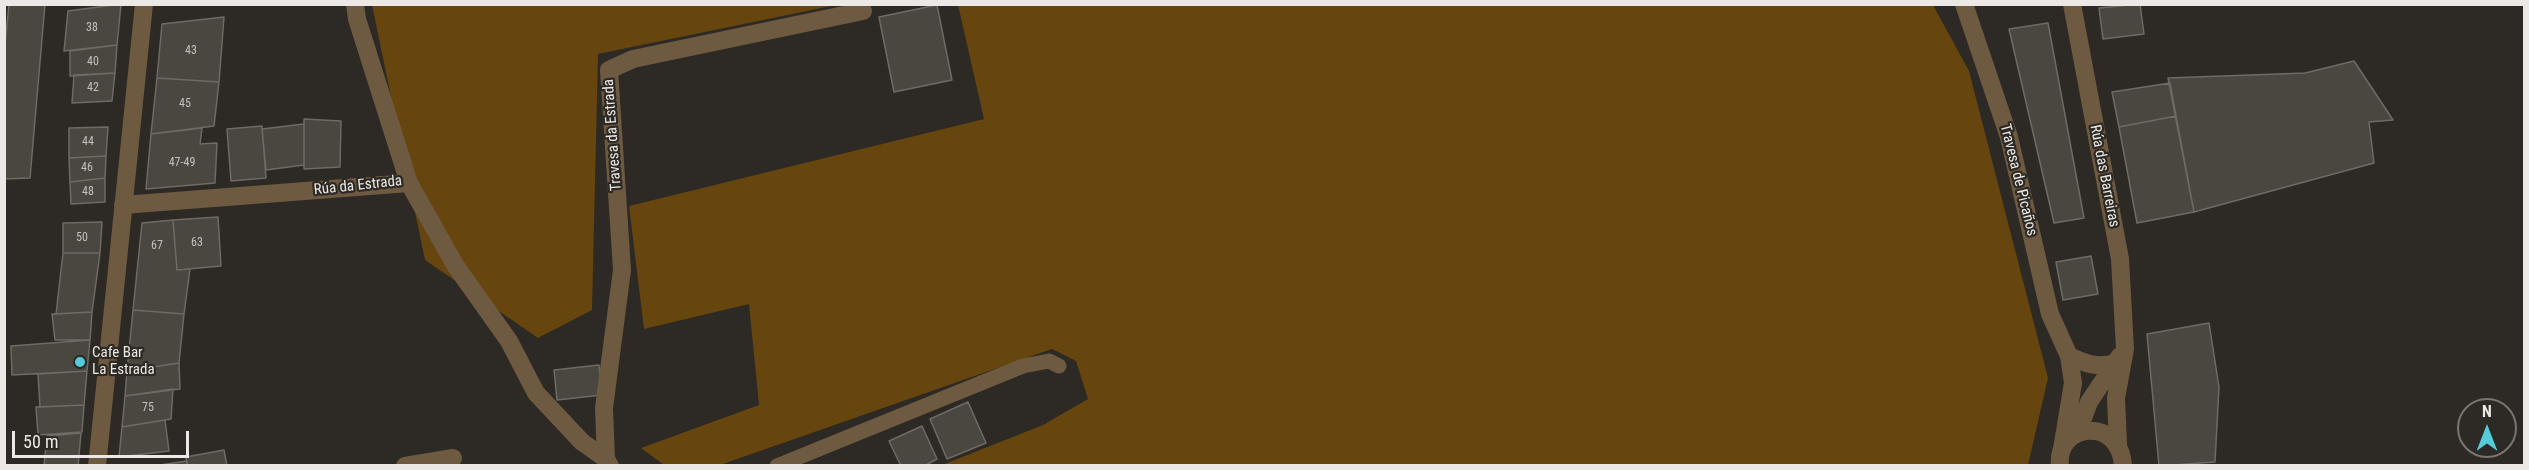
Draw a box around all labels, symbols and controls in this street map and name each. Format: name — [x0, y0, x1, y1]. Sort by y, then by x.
house number: 38 — [86, 21, 98, 35]
house number: 43 — [185, 44, 197, 58]
house number: 40 — [87, 55, 99, 69]
street label: Travesa da Estrada — [600, 78, 626, 192]
house number: 42 — [87, 81, 99, 95]
house number: 45 — [179, 97, 191, 111]
street label: Travesa de Picaños — [1995, 122, 2041, 238]
street label: Rúa das Barreiras — [2085, 123, 2123, 229]
house number: 44 — [82, 135, 94, 149]
house number: 47-49 — [169, 156, 195, 170]
house number: 46 — [81, 161, 93, 175]
street label: Rúa da Estrada — [313, 172, 403, 200]
house number: 48 — [82, 185, 94, 199]
house number: 50 — [76, 231, 88, 245]
house number: 63 — [191, 236, 203, 250]
house number: 67 — [151, 239, 163, 253]
place label: Cafe Bar La Estrada — [92, 344, 155, 379]
marker: Cafe Bar La Estrada — [73, 355, 87, 369]
north arrow — [2457, 398, 2517, 458]
house number: 75 — [142, 401, 154, 415]
text: N — [2482, 402, 2492, 421]
scale bar — [15, 419, 192, 457]
text: 50 m — [23, 431, 58, 452]

